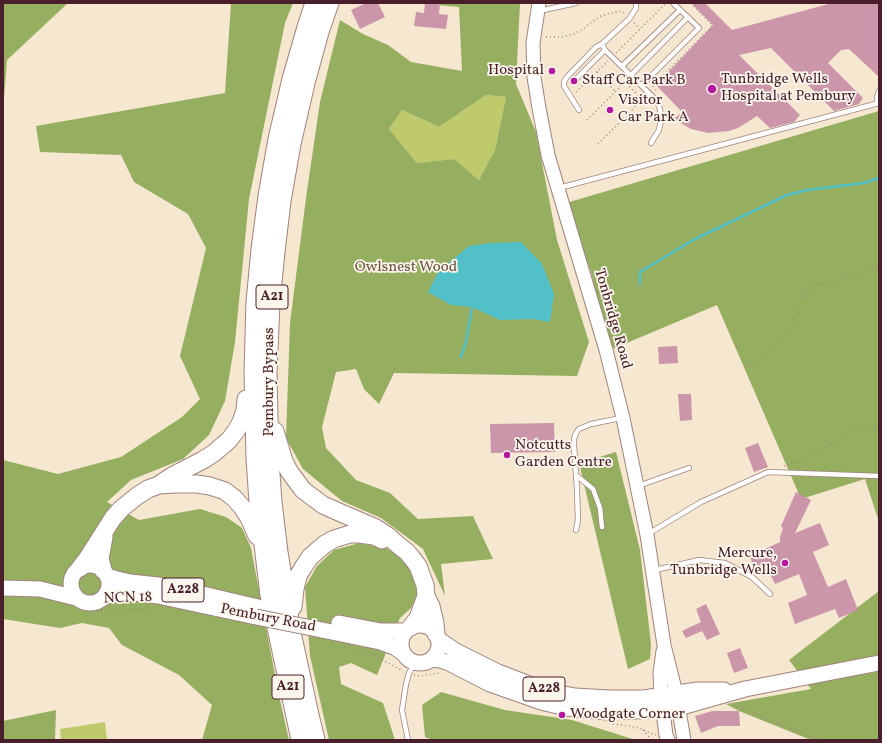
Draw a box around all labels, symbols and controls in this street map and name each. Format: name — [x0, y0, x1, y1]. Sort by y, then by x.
place label: Hospital — [488, 62, 544, 80]
marker: Hospital — [547, 66, 557, 76]
place label: Tunbridge Wells Hospital at Pembury — [721, 71, 855, 106]
place label: Staff Car Park B — [582, 72, 686, 90]
marker: Staff Car Park B — [569, 76, 579, 86]
marker: Tunbridge Wells Hospital at Pembury — [706, 83, 718, 95]
place label: Visitor Car Park A — [618, 92, 689, 127]
marker: Visitor Car Park A — [605, 105, 615, 115]
park label: Owlsnest Wood — [355, 259, 457, 277]
street label: Tonbridge Road — [589, 267, 635, 371]
road number: A21 — [256, 285, 288, 309]
street label: Pembury Bypass — [261, 327, 279, 437]
place label: Notcutts Garden Centre — [515, 437, 612, 472]
marker: Notcutts Garden Centre — [502, 450, 512, 460]
place label: Mercure, Tunbridge Wells — [670, 545, 777, 580]
marker: Mercure, Tunbridge Wells — [780, 558, 790, 568]
road number: A228 — [162, 578, 204, 602]
street label: NCN 18 — [103, 589, 153, 609]
street label: Pembury Road — [219, 601, 317, 637]
road number: A21 — [272, 675, 304, 699]
road number: A228 — [523, 677, 565, 701]
place label: Woodgate Corner — [570, 706, 685, 724]
marker: Woodgate Corner — [557, 710, 567, 720]

